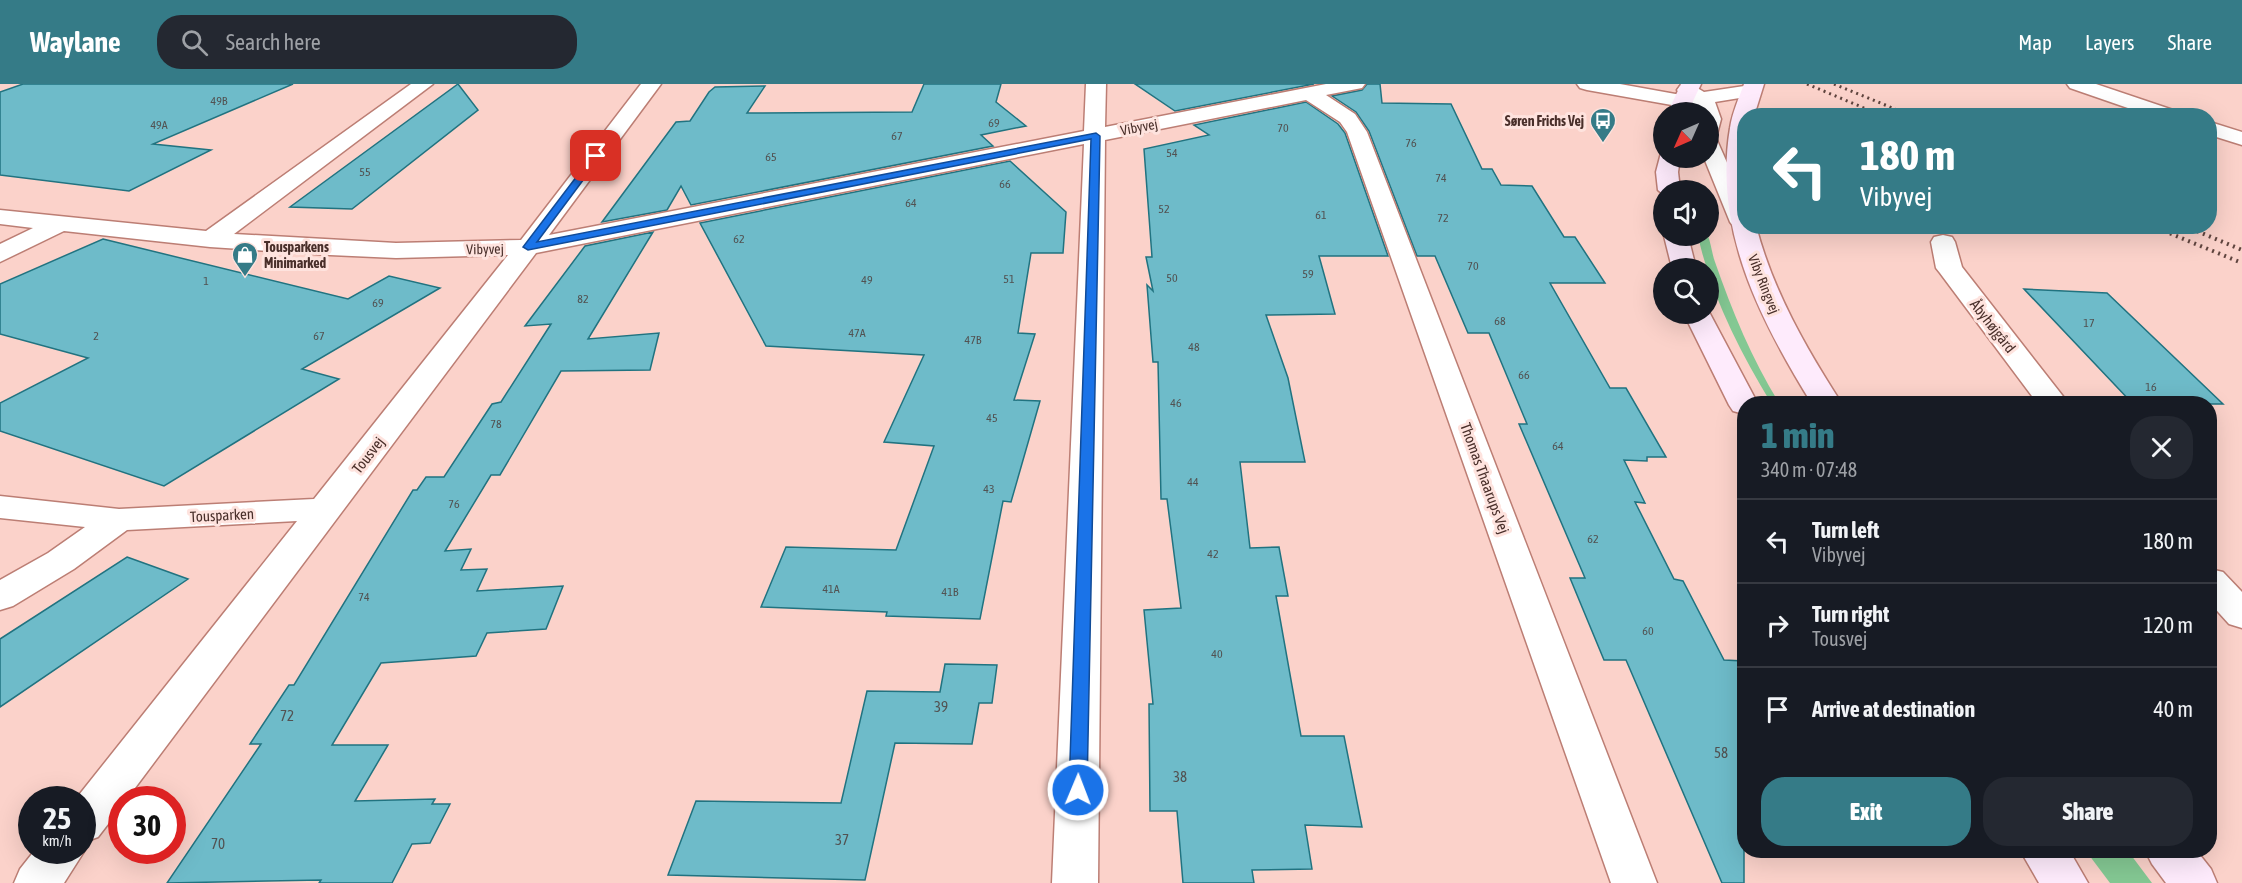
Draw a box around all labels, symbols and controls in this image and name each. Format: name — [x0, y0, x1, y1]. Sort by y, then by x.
search box — [157, 15, 577, 69]
text: Waylane — [30, 26, 121, 58]
icon: search — [178, 26, 211, 59]
text: Search here — [226, 29, 321, 55]
text: Map — [2018, 30, 2052, 54]
text: Layers — [2085, 30, 2135, 54]
text: Share — [2168, 30, 2212, 54]
house number: 49B — [211, 94, 228, 108]
north arrow — [1653, 102, 1719, 168]
map controls — [1653, 102, 1719, 324]
bus stop icon: Søren Frichs Vej — [1588, 106, 1618, 144]
place label: Søren Frichs Vej — [1505, 113, 1584, 129]
house number: 69 — [988, 116, 1000, 130]
street label: Vibyvej — [1119, 116, 1159, 138]
house number: 49A — [150, 118, 168, 132]
house number: 70 — [1277, 121, 1289, 135]
house number: 67 — [891, 129, 903, 143]
pin — [570, 130, 621, 181]
text: 180 m — [1860, 131, 1955, 179]
icon: left — [1761, 132, 1839, 210]
house number: 76 — [1405, 136, 1417, 150]
icon: arrive — [579, 139, 612, 172]
house number: 54 — [1166, 146, 1178, 160]
house number: 65 — [765, 150, 777, 164]
house number: 55 — [359, 165, 371, 179]
house number: 74 — [1435, 171, 1447, 185]
house number: 66 — [999, 177, 1011, 191]
button: sound — [1653, 180, 1719, 246]
text: Vibyvej — [1860, 181, 1932, 212]
house number: 64 — [905, 196, 917, 210]
house number: 52 — [1158, 202, 1170, 216]
house number: 61 — [1315, 208, 1327, 222]
house number: 72 — [1437, 211, 1449, 225]
house number: 62 — [733, 232, 745, 246]
place label: Tousparkens Minimarked — [264, 239, 329, 271]
shop icon: Tousparkens Minimarked — [230, 240, 260, 278]
street label: Vibyvej — [466, 241, 504, 257]
street label: Viby Ringvej — [1745, 252, 1783, 316]
button: search — [1653, 258, 1719, 324]
house number: 70 — [1467, 259, 1479, 273]
house number: 59 — [1302, 267, 1314, 281]
house number: 50 — [1166, 271, 1178, 285]
house number: 51 — [1003, 272, 1015, 286]
house number: 49 — [861, 273, 873, 287]
house number: 1 — [203, 274, 209, 288]
house number: 82 — [577, 292, 589, 306]
house number: 69 — [372, 296, 384, 310]
street label: Åbyhøjgård — [1967, 296, 2019, 356]
house number: 68 — [1494, 314, 1506, 328]
house number: 17 — [2083, 316, 2095, 330]
house number: 47A — [848, 326, 866, 340]
house number: 2 — [93, 329, 99, 343]
house number: 67 — [313, 329, 325, 343]
house number: 47B — [965, 333, 982, 347]
house number: 48 — [1188, 340, 1200, 354]
house number: 66 — [1518, 368, 1530, 382]
house number: 16 — [2145, 380, 2157, 394]
house number: 46 — [1170, 396, 1182, 410]
house number: 45 — [986, 411, 998, 425]
text: 1 min — [1761, 414, 1835, 456]
button: close — [2130, 416, 2193, 479]
house number: 78 — [490, 417, 502, 431]
street label: Thomas Thaarups Vej — [1457, 420, 1513, 536]
street label: Tousvej — [349, 433, 387, 477]
house number: 64 — [1552, 439, 1564, 453]
text: 340 m · 07:48 — [1761, 458, 1857, 481]
house number: 44 — [1187, 475, 1199, 489]
house number: 43 — [983, 482, 995, 496]
house number: 76 — [448, 497, 460, 511]
street label: Tousparken — [190, 505, 254, 525]
text: Turn left — [1812, 517, 1879, 543]
icon: left — [1761, 525, 1794, 558]
text: 180 m — [2143, 528, 2193, 554]
house number: 62 — [1587, 532, 1599, 546]
text: Vibyvej — [1812, 543, 1866, 566]
house number: 42 — [1207, 547, 1219, 561]
house number: 41A — [822, 582, 840, 596]
house number: 41B — [942, 585, 959, 599]
house number: 74 — [358, 590, 370, 604]
text: Turn right — [1812, 601, 1889, 627]
icon: right — [1761, 609, 1794, 642]
text: 120 m — [2143, 612, 2193, 638]
house number: 60 — [1642, 624, 1654, 638]
text: Tousvej — [1812, 627, 1867, 650]
house number: 40 — [1211, 647, 1223, 661]
icon: arrive — [1761, 693, 1794, 726]
text: Arrive at destination — [1812, 696, 1975, 722]
text: 40 m — [2153, 696, 2193, 722]
house number: 39 — [934, 698, 948, 715]
house number: 72 — [280, 707, 294, 724]
house number: 58 — [1714, 744, 1728, 761]
position arrow — [1046, 758, 1110, 822]
house number: 38 — [1173, 768, 1187, 785]
button: Exit — [1761, 777, 1971, 846]
button: Share — [1983, 777, 2193, 846]
speed limit sign: 30 — [108, 786, 186, 864]
text: 25 — [43, 801, 71, 835]
house number: 37 — [835, 831, 849, 848]
text: km/h — [42, 832, 72, 849]
house number: 70 — [211, 835, 225, 852]

